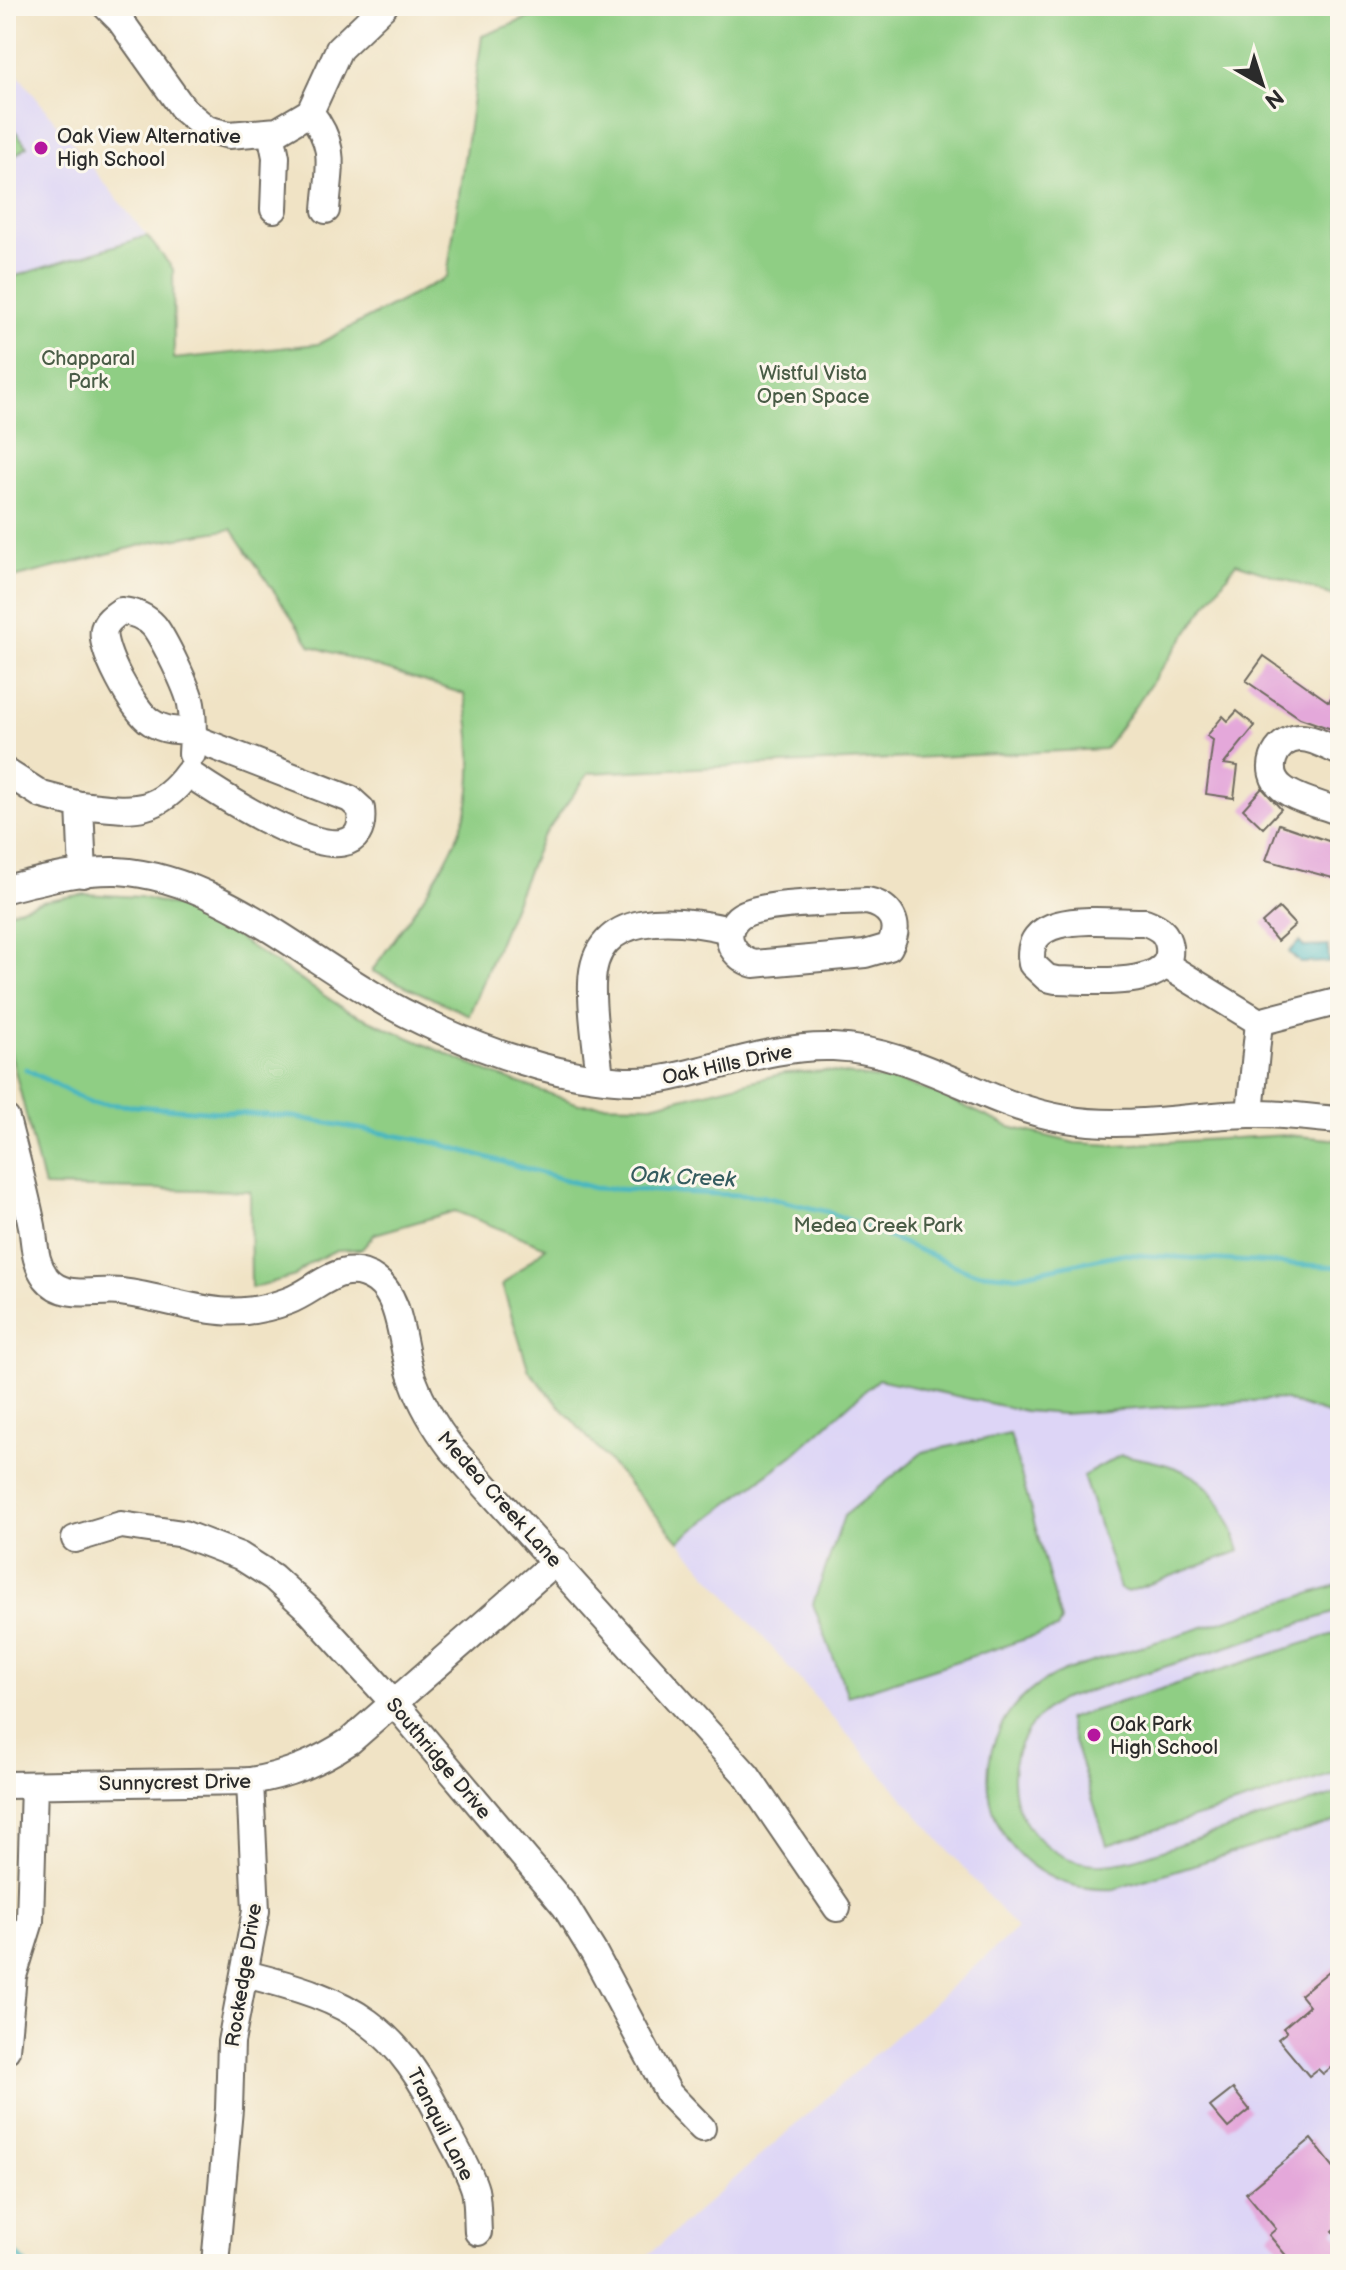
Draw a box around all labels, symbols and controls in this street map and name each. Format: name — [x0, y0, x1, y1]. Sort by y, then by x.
north arrow — [1222, 44, 1302, 124]
text: N — [1259, 83, 1289, 114]
place label: Oak View Alternative High School — [57, 125, 241, 172]
marker: Oak View Alternative High School — [32, 139, 50, 157]
park label: Chapparal Park — [41, 347, 135, 394]
park label: Wistful Vista Open Space — [757, 362, 869, 409]
street label: Oak Hills Drive — [660, 1039, 794, 1090]
water label: Oak Creek — [629, 1161, 738, 1194]
park label: Medea Creek Park — [793, 1214, 963, 1238]
street label: Medea Creek Lane — [432, 1427, 567, 1573]
street label: Southridge Drive — [381, 1693, 496, 1824]
place label: Oak Park High School — [1110, 1713, 1218, 1760]
marker: Oak Park High School — [1085, 1726, 1103, 1744]
street label: Sunnycrest Drive — [99, 1770, 251, 1796]
street label: Rockedge Drive — [221, 1902, 267, 2049]
street label: Tranquil Lane — [401, 2064, 479, 2185]

